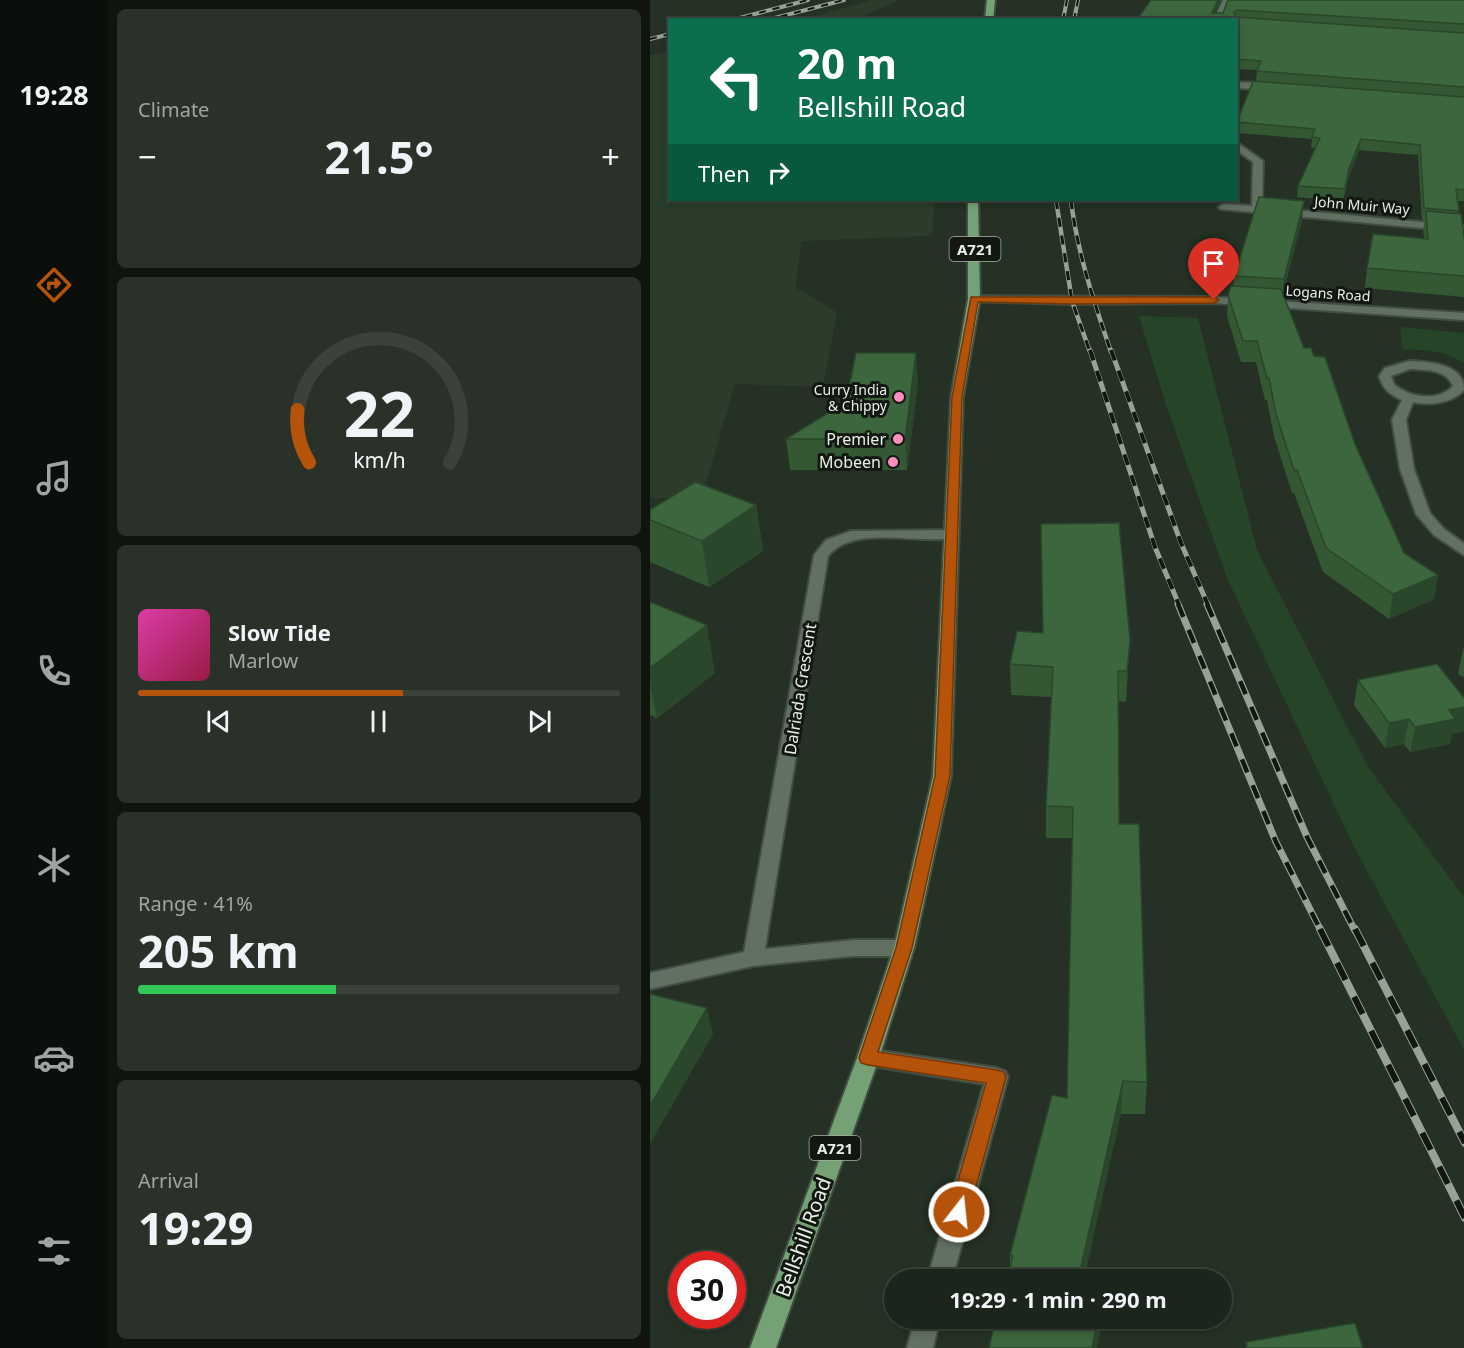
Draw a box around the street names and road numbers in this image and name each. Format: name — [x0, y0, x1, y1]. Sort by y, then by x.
street label: John Muir Way — [1312, 191, 1411, 219]
road number: A721 — [950, 237, 1000, 261]
street label: Logans Road — [1285, 281, 1371, 305]
street label: Dalriada Crescent — [779, 621, 821, 756]
road number: A721 — [810, 1136, 860, 1160]
street label: Bellshill Road — [769, 1174, 837, 1300]

